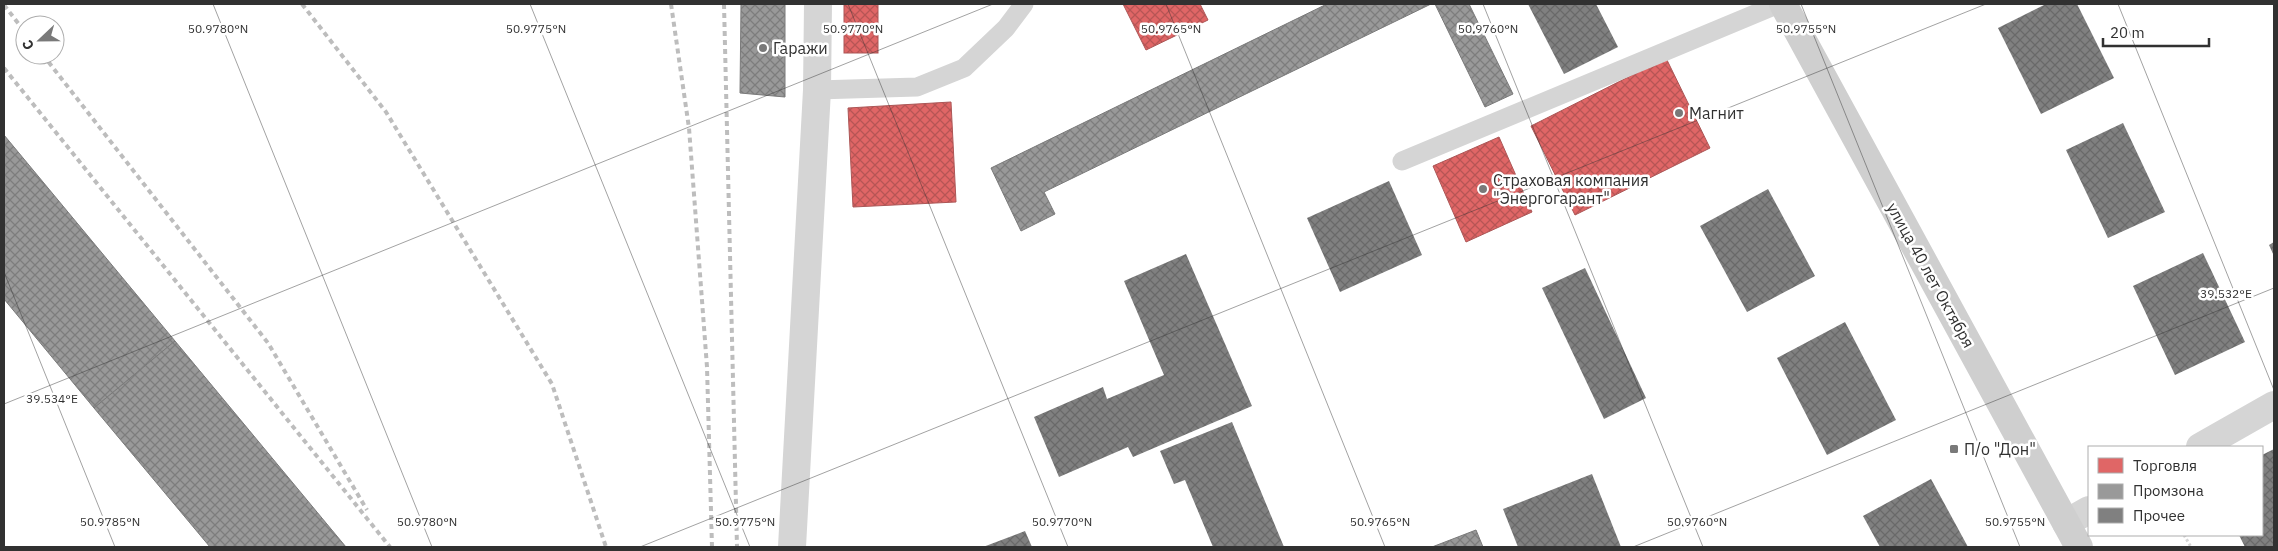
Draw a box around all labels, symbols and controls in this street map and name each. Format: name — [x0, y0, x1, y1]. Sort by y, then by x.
north arrow — [15, 15, 65, 65]
scale bar — [2103, 15, 2209, 47]
text: 50.9780°N — [188, 21, 248, 36]
text: 50.9775°N — [506, 21, 566, 36]
text: 50.9770°N — [823, 21, 883, 36]
text: 50.9765°N — [1141, 21, 1201, 36]
text: 50.9760°N — [1458, 21, 1518, 36]
text: 50.9755°N — [1776, 21, 1836, 36]
text: 20 m — [2110, 23, 2145, 42]
text: С — [18, 37, 38, 52]
place label: Гаражи — [773, 38, 828, 58]
marker: Гаражи — [757, 42, 769, 54]
place label: Магнит — [1689, 103, 1744, 123]
marker: Магнит — [1673, 107, 1685, 119]
place label: Страховая компания "Энергогарант" — [1493, 170, 1649, 208]
marker: Страховая компания "Энергогарант" — [1477, 183, 1489, 195]
street label: улица 40 лет Октября — [1883, 199, 1979, 351]
text: 39.532°E — [2200, 286, 2252, 301]
text: 39.534°E — [26, 391, 78, 406]
place label: П/о "Дон" — [1964, 439, 2036, 459]
marker: П/о "Дон" — [1948, 443, 1960, 455]
legend — [2088, 446, 2263, 536]
text: Торговля — [2133, 456, 2197, 475]
text: Промзона — [2133, 481, 2204, 500]
text: Прочее — [2133, 506, 2185, 525]
text: 50.9785°N — [80, 514, 140, 529]
text: 50.9780°N — [397, 514, 457, 529]
text: 50.9775°N — [715, 514, 775, 529]
text: 50.9770°N — [1032, 514, 1092, 529]
text: 50.9765°N — [1350, 514, 1410, 529]
text: 50.9760°N — [1667, 514, 1727, 529]
text: 50.9755°N — [1985, 514, 2045, 529]

